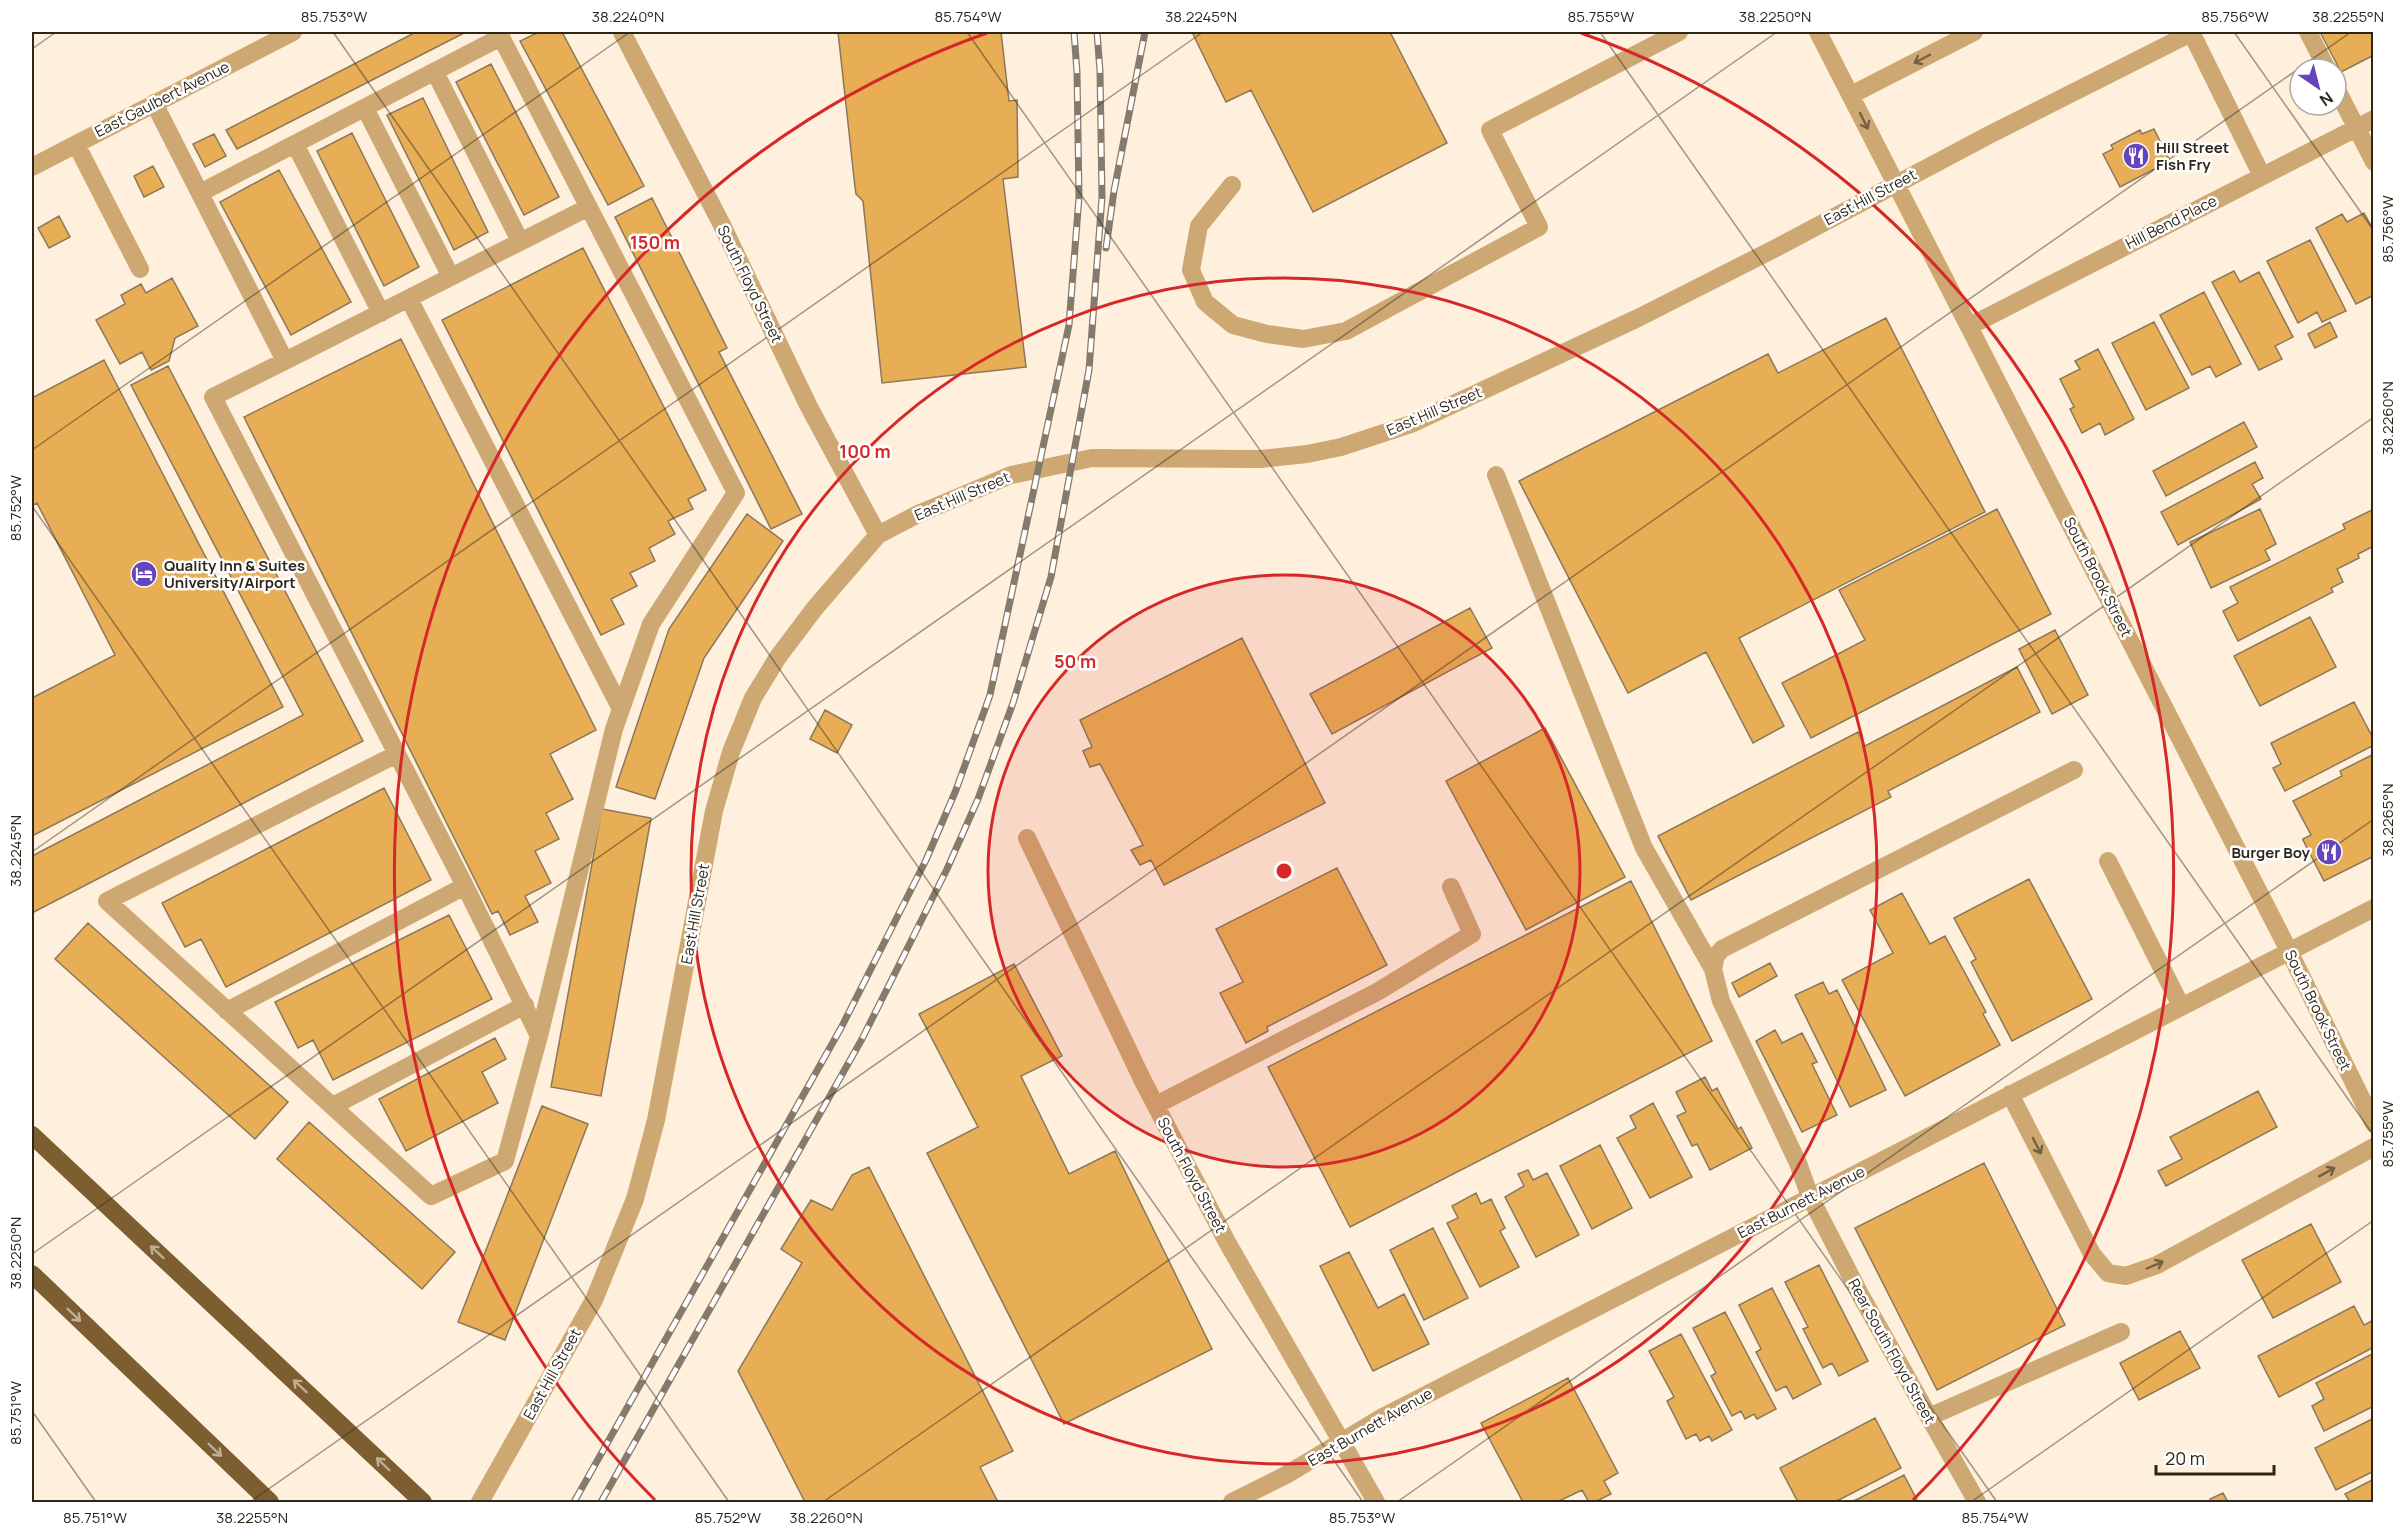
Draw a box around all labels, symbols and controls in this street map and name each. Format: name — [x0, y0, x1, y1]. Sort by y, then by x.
text: 85.753°W — [301, 6, 367, 27]
text: 38.2240°N — [592, 6, 664, 27]
text: 85.754°W — [935, 6, 1002, 27]
text: 38.2245°N — [1165, 6, 1237, 27]
text: 85.755°W — [1568, 6, 1634, 27]
text: 38.2250°N — [1739, 6, 1811, 27]
text: 85.756°W — [2201, 6, 2269, 27]
text: 38.2255°N — [2312, 6, 2384, 27]
one-way arrow — [1913, 53, 1931, 65]
street label: East Gaulbert Avenue — [91, 56, 233, 142]
north arrow — [2288, 57, 2348, 117]
text: N — [2316, 87, 2338, 112]
one-way arrow — [1858, 112, 1870, 129]
place label: Hill Street Fish Fry — [2156, 137, 2229, 175]
restaurant icon: Hill Street Fish Fry — [2121, 141, 2151, 171]
street label: East Hill Street — [1820, 164, 1920, 230]
street label: Hill Bend Place — [2122, 190, 2221, 254]
text: 85.756°W — [2377, 195, 2398, 263]
street label: South Floyd Street — [712, 222, 788, 346]
text: 150 m — [630, 230, 680, 254]
street label: East Hill Street — [1383, 381, 1485, 441]
text: 38.2260°N — [2377, 381, 2398, 455]
text: 100 m — [839, 439, 891, 463]
street label: East Hill Street — [911, 466, 1013, 526]
text: 85.752°W — [5, 475, 26, 541]
street label: South Brook Street — [2059, 514, 2137, 640]
place label: Quality Inn & Suites University/Airport — [164, 555, 305, 593]
hotel icon: Quality Inn & Suites University/Airport — [129, 559, 159, 589]
text: 50 m — [1054, 649, 1096, 673]
text: 38.2265°N — [2377, 784, 2398, 856]
text: 38.2245°N — [5, 815, 26, 887]
restaurant icon: Burger Boy — [2314, 837, 2344, 867]
place label: Burger Boy — [2231, 842, 2311, 863]
centre of rings — [1274, 861, 1294, 881]
street label: East Hill Street — [676, 862, 714, 966]
street label: South Brook Street — [2280, 946, 2356, 1074]
text: 85.755°W — [2377, 1101, 2398, 1167]
street label: South Floyd Street — [1153, 1113, 1231, 1237]
one-way arrow — [2031, 1137, 2043, 1155]
street label: East Burnett Avenue — [1734, 1161, 1869, 1243]
one-way arrow — [2317, 1166, 2335, 1177]
text: 38.2250°N — [5, 1217, 26, 1289]
one-way arrow — [150, 1245, 165, 1260]
one-way arrow — [2146, 1259, 2164, 1270]
street label: Rear South Floyd Street — [1843, 1275, 1941, 1427]
one-way arrow — [66, 1307, 81, 1322]
street label: East Hill Street — [518, 1324, 586, 1424]
one-way arrow — [293, 1379, 308, 1393]
text: 85.751°W — [5, 1381, 26, 1445]
street label: East Burnett Avenue — [1304, 1383, 1436, 1471]
scale bar — [2156, 1438, 2274, 1476]
one-way arrow — [207, 1442, 222, 1457]
text: 20 m — [2165, 1446, 2205, 1470]
one-way arrow — [376, 1457, 391, 1471]
text: 85.751°W — [63, 1507, 127, 1528]
text: 38.2255°N — [216, 1507, 288, 1528]
text: 85.752°W — [695, 1507, 761, 1528]
text: 38.2260°N — [789, 1507, 863, 1528]
text: 85.753°W — [1329, 1507, 1395, 1528]
text: 85.754°W — [1962, 1507, 2029, 1528]

